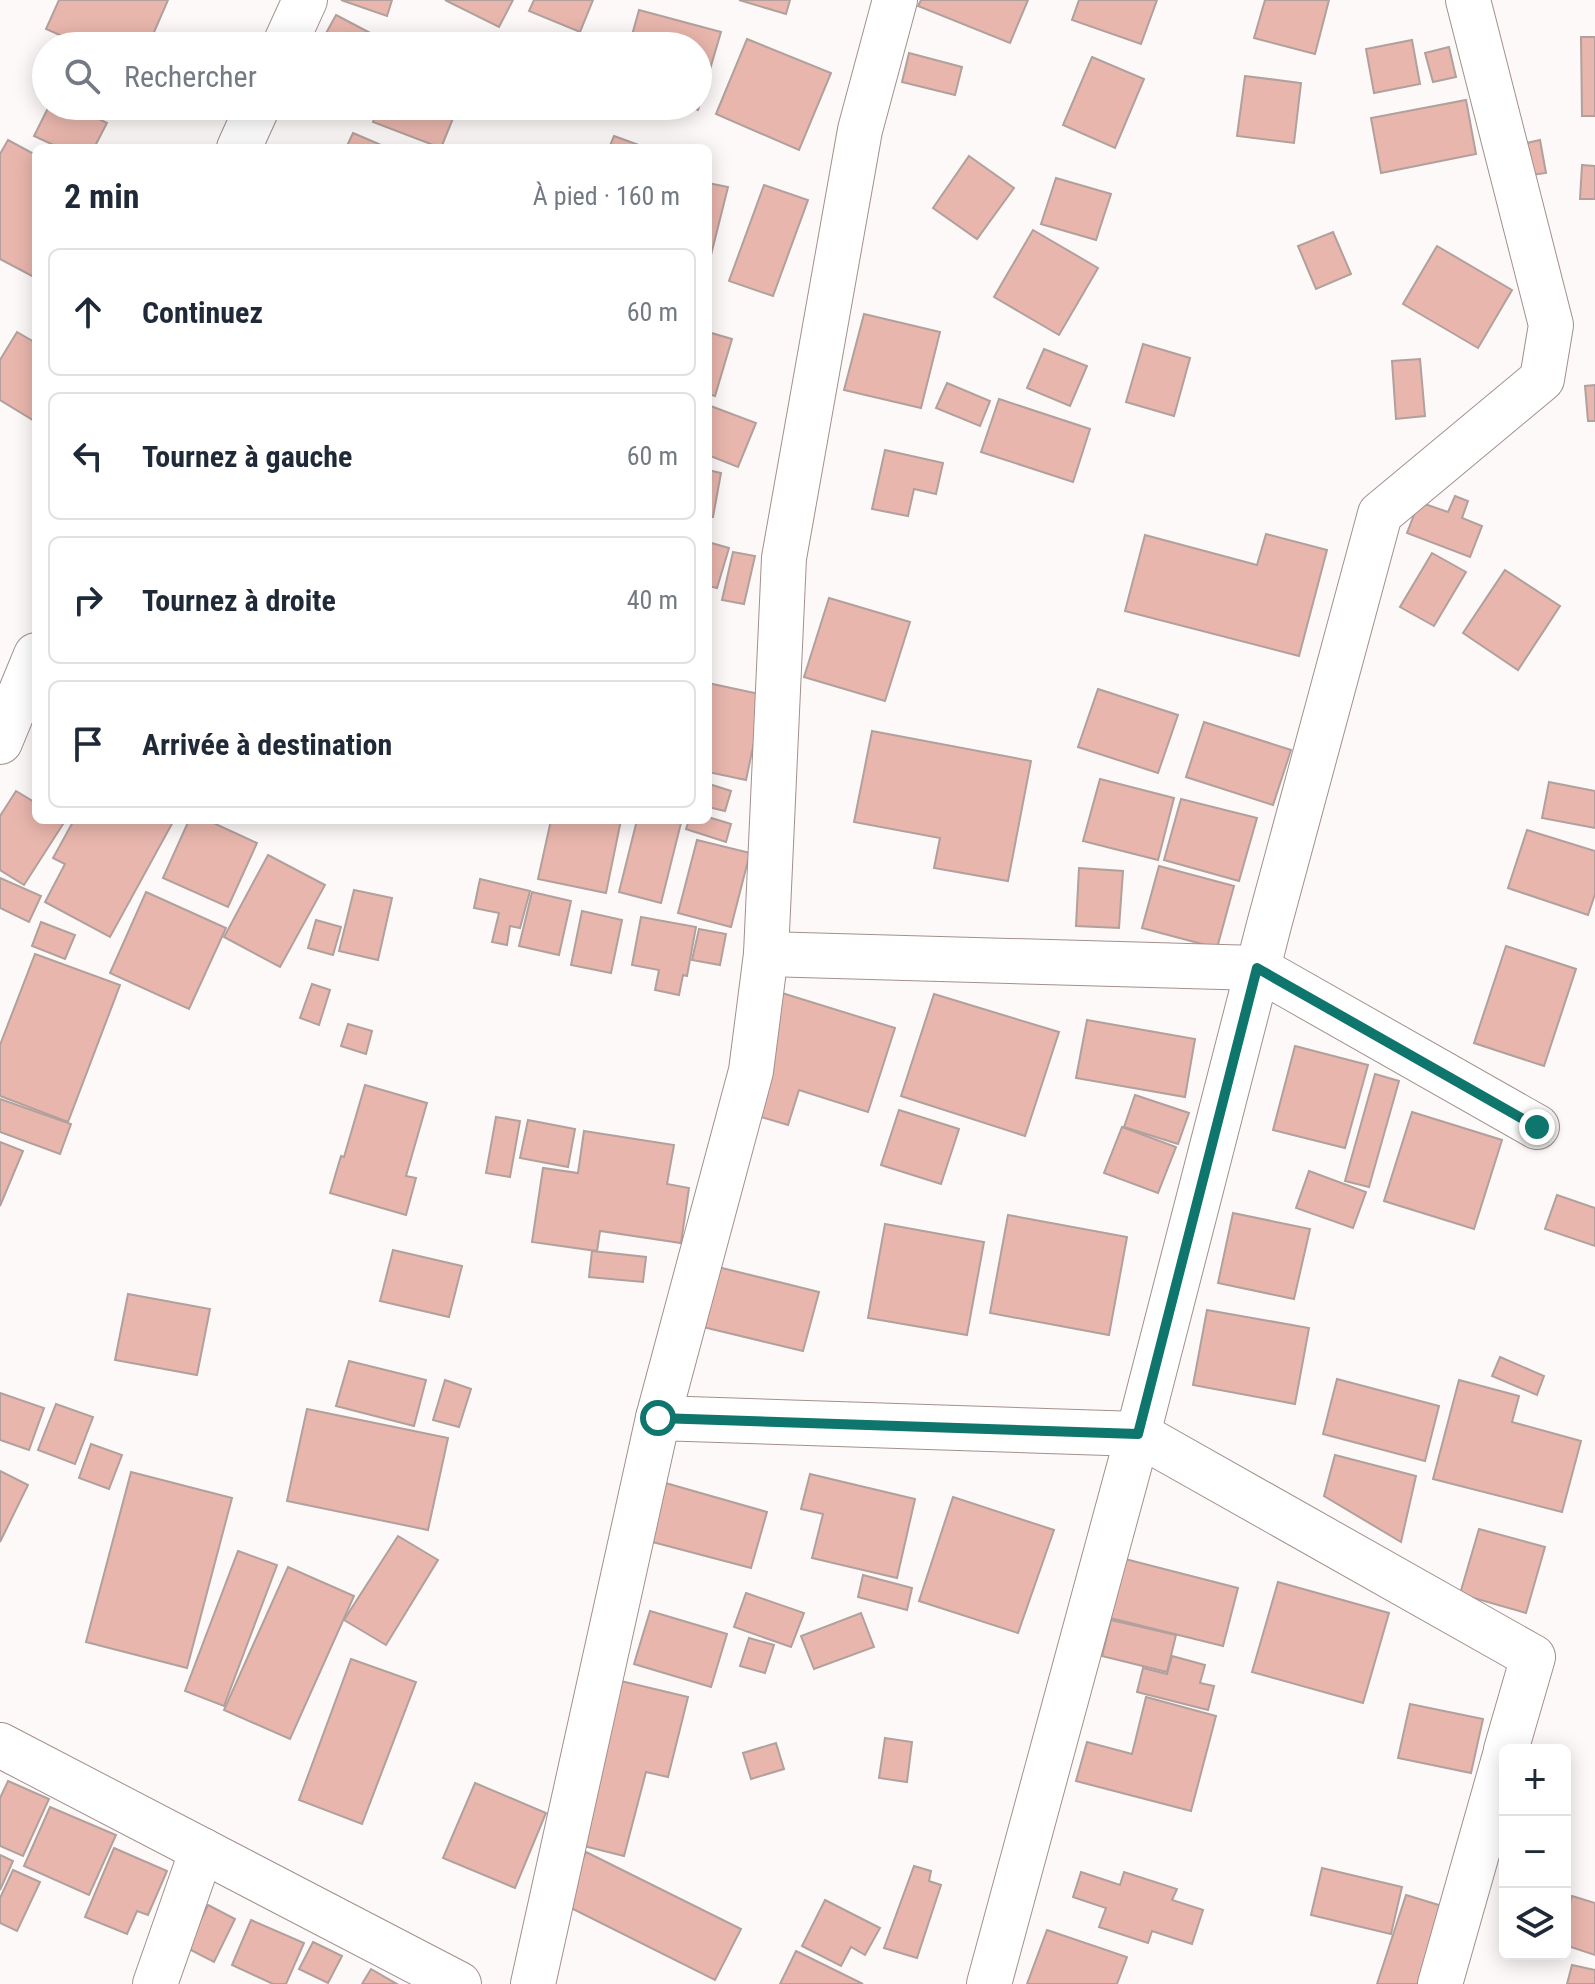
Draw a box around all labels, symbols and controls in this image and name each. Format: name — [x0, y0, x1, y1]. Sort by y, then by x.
search box — [32, 32, 712, 120]
icon: search — [60, 54, 104, 98]
text: Rechercher — [124, 59, 257, 94]
text: 2 min — [64, 176, 140, 216]
text: À pied · 160 m — [533, 181, 680, 211]
icon: ahead — [66, 290, 110, 334]
text: Continuez — [142, 295, 263, 330]
text: 60 m — [627, 297, 678, 327]
icon: left — [66, 434, 110, 478]
text: Tournez à gauche — [142, 439, 352, 474]
text: 60 m — [627, 441, 678, 471]
icon: right — [66, 578, 110, 622]
text: Tournez à droite — [142, 583, 336, 618]
text: 40 m — [627, 585, 678, 615]
icon: arrive — [66, 722, 110, 766]
text: Arrivée à destination — [142, 727, 392, 762]
route end — [1519, 1109, 1555, 1145]
route start — [640, 1400, 676, 1436]
map controls — [1499, 1744, 1571, 1960]
button: + — [1499, 1744, 1571, 1816]
button: − — [1499, 1816, 1571, 1888]
button: layers — [1499, 1888, 1571, 1960]

